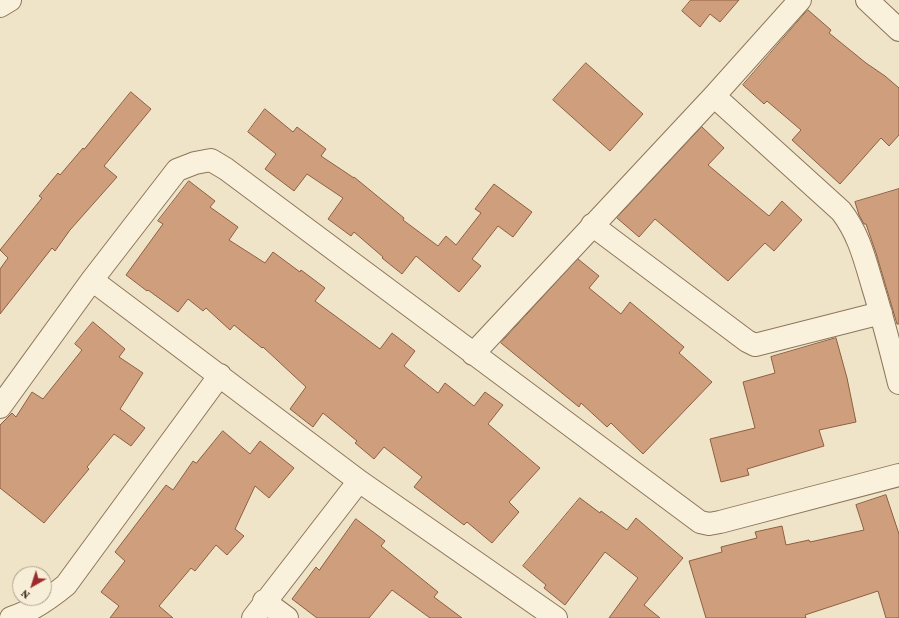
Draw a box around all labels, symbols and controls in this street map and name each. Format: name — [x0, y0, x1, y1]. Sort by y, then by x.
north arrow — [12, 566, 52, 606]
text: N — [18, 588, 32, 602]

